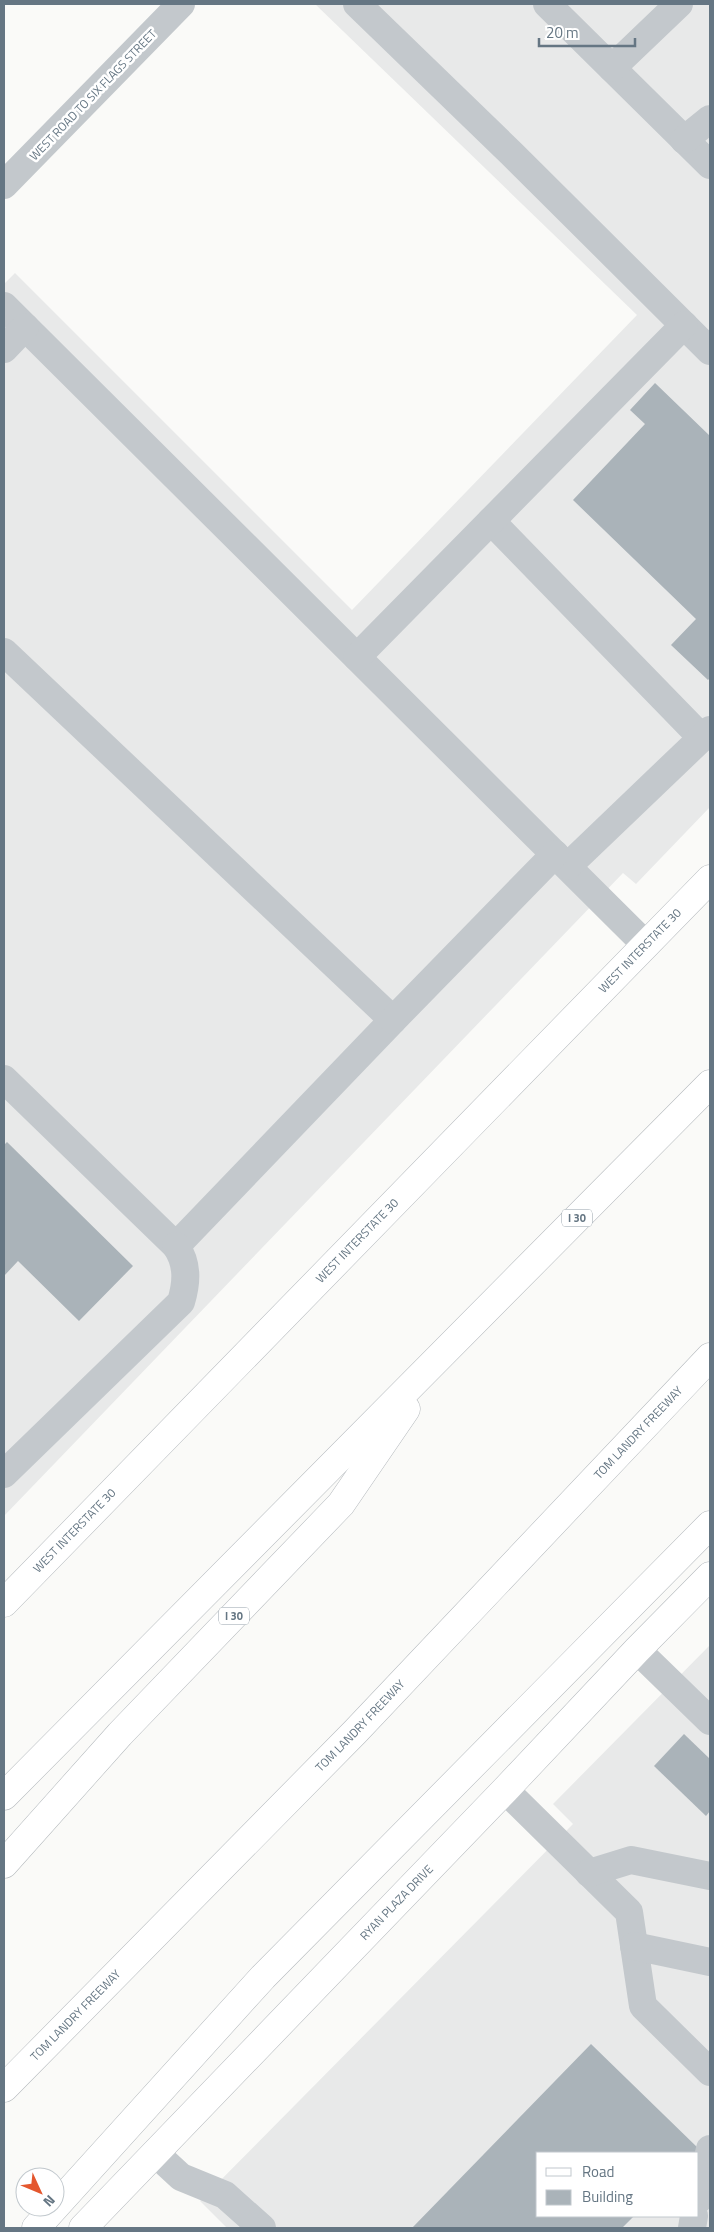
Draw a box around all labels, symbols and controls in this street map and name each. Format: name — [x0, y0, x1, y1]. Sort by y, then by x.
scale bar — [539, 15, 635, 47]
text: 20 m — [546, 21, 579, 44]
street label: WEST ROAD TO SIX FLAGS STREET — [25, 24, 161, 165]
street label: WEST INTERSTATE 30 — [594, 903, 686, 997]
street label: WEST INTERSTATE 30 — [311, 1193, 403, 1287]
road number: I 30 — [562, 1210, 592, 1226]
street label: TOM LANDRY FREEWAY — [589, 1381, 687, 1483]
street label: WEST INTERSTATE 30 — [28, 1483, 120, 1577]
road number: I 30 — [219, 1608, 249, 1624]
street label: TOM LANDRY FREEWAY — [311, 1675, 409, 1776]
street label: RYAN PLAZA DRIVE — [355, 1860, 438, 1944]
street label: TOM LANDRY FREEWAY — [26, 1964, 125, 2065]
legend — [536, 2152, 699, 2217]
text: Road — [582, 2160, 614, 2183]
north arrow — [15, 2167, 65, 2217]
text: Building — [582, 2185, 633, 2208]
text: N — [39, 2191, 61, 2212]

